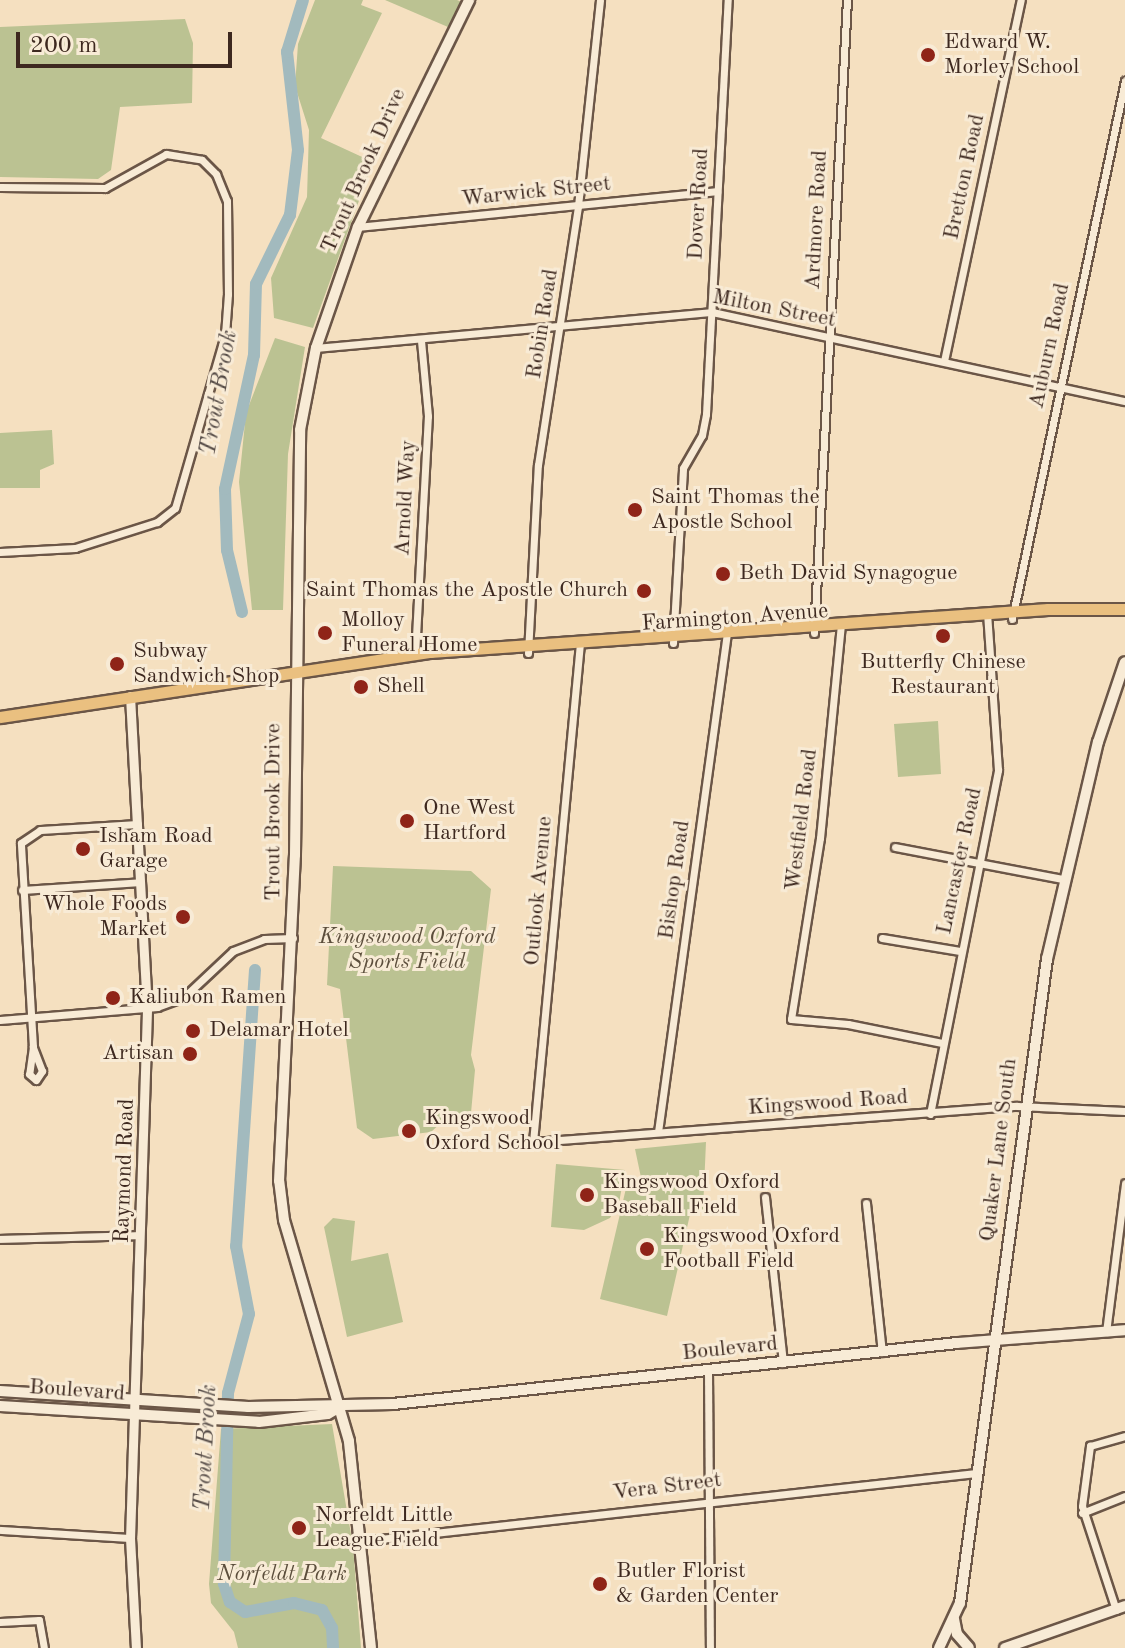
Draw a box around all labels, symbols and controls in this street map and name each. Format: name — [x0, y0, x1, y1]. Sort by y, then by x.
scale bar — [20, 16, 236, 66]
place label: Edward W. Morley School — [944, 29, 1079, 80]
text: 200 m — [30, 34, 98, 58]
marker: Edward W. Morley School — [919, 46, 937, 64]
street label: Trout Brook Drive — [316, 84, 412, 258]
street label: Bretton Road — [939, 112, 991, 242]
street label: Dover Road — [683, 147, 715, 261]
street label: Ardmore Road — [800, 149, 834, 291]
street label: Warwick Street — [460, 171, 612, 213]
street label: Robin Road — [521, 267, 565, 381]
street label: Auburn Road — [1024, 281, 1076, 411]
street label: Milton Street — [710, 284, 838, 334]
water label: Trout Brook — [195, 328, 245, 458]
street label: Arnold Way — [390, 439, 422, 557]
place label: Saint Thomas the Apostle School — [651, 484, 820, 536]
marker: Saint Thomas the Apostle School — [626, 501, 644, 519]
place label: Beth David Synagogue — [739, 561, 957, 587]
marker: Beth David Synagogue — [714, 565, 732, 583]
place label: Saint Thomas the Apostle Church — [306, 578, 628, 604]
marker: Saint Thomas the Apostle Church — [635, 582, 653, 600]
street label: Farmington Avenue — [641, 598, 829, 638]
place label: Molloy Funeral Home — [341, 607, 477, 658]
marker: Molloy Funeral Home — [316, 624, 334, 642]
marker: Butterfly Chinese Restaurant — [934, 627, 952, 645]
place label: Subway Sandwich Shop — [133, 638, 280, 690]
place label: Butterfly Chinese Restaurant — [860, 649, 1026, 700]
marker: Subway Sandwich Shop — [108, 655, 126, 673]
place label: Shell — [377, 674, 425, 700]
marker: Shell — [352, 678, 370, 696]
street label: Trout Brook Drive — [261, 723, 287, 901]
street label: Westfield Road — [780, 747, 824, 893]
street label: Lancaster Road — [932, 785, 988, 937]
place label: One West Hartford — [423, 795, 515, 846]
marker: One West Hartford — [398, 812, 416, 830]
street label: Outlook Avenue — [519, 815, 559, 967]
street label: Bishop Road — [654, 819, 696, 941]
place label: Isham Road Garage — [99, 823, 213, 874]
marker: Isham Road Garage — [74, 840, 92, 858]
place label: Whole Foods Market — [42, 891, 167, 942]
marker: Whole Foods Market — [174, 908, 192, 926]
park label: Kingswood Oxford Sports Field — [319, 924, 495, 976]
place label: Kaliubon Ramen — [129, 985, 286, 1011]
marker: Kaliubon Ramen — [104, 989, 122, 1007]
place label: Delamar Hotel — [209, 1018, 349, 1044]
marker: Delamar Hotel — [184, 1022, 202, 1040]
place label: Artisan — [102, 1041, 174, 1067]
marker: Artisan — [181, 1045, 199, 1063]
street label: Quaker Lane South — [975, 1057, 1023, 1243]
street label: Kingswood Road — [747, 1084, 909, 1122]
street label: Raymond Road — [109, 1098, 141, 1244]
place label: Kingswood Oxford School — [425, 1105, 560, 1156]
marker: Kingswood Oxford School — [400, 1122, 418, 1140]
place label: Kingswood Oxford Baseball Field — [603, 1169, 780, 1220]
marker: Kingswood Oxford Baseball Field — [578, 1186, 596, 1204]
place label: Kingswood Oxford Football Field — [663, 1223, 840, 1274]
marker: Kingswood Oxford Football Field — [638, 1240, 656, 1258]
street label: Boulevard — [681, 1331, 779, 1367]
street label: Boulevard — [28, 1374, 126, 1408]
water label: Trout Brook — [189, 1384, 225, 1512]
street label: Vera Street — [611, 1467, 723, 1507]
place label: Norfeldt Little League Field — [315, 1502, 453, 1554]
marker: Norfeldt Little League Field — [290, 1519, 308, 1537]
place label: Butler Florist & Garden Center — [616, 1558, 778, 1610]
park label: Norfeldt Park — [217, 1562, 347, 1588]
marker: Butler Florist & Garden Center — [591, 1575, 609, 1593]

